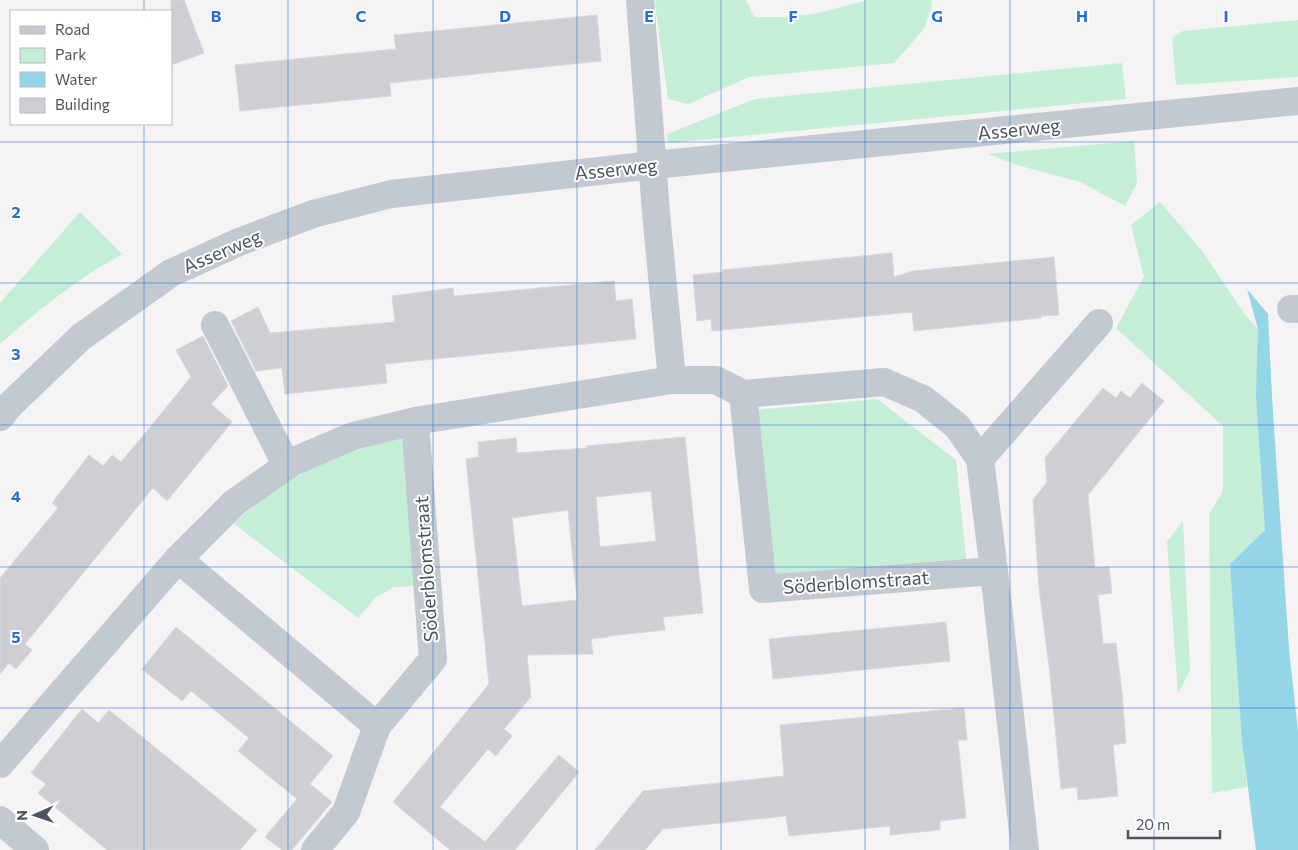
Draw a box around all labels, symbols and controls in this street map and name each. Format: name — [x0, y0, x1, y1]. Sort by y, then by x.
text: B — [211, 6, 222, 25]
text: C — [356, 6, 367, 25]
text: D — [499, 6, 511, 25]
text: E — [644, 6, 654, 25]
text: F — [788, 6, 798, 25]
text: G — [931, 6, 943, 25]
text: H — [1076, 6, 1088, 25]
text: I — [1223, 6, 1229, 25]
legend — [10, 10, 172, 125]
text: Road — [55, 20, 90, 38]
text: Park — [55, 45, 86, 63]
text: Water — [55, 70, 97, 88]
text: Building — [55, 95, 110, 113]
street label: Asserweg — [976, 113, 1062, 144]
street label: Asserweg — [573, 153, 659, 184]
text: 2 — [11, 202, 21, 221]
street label: Asserweg — [179, 224, 265, 277]
text: 3 — [11, 344, 21, 363]
text: 4 — [11, 486, 21, 505]
street label: Söderblomstraat — [409, 495, 442, 643]
street label: Söderblomstraat — [782, 565, 930, 598]
text: 5 — [11, 627, 21, 646]
north arrow — [10, 790, 60, 840]
scale bar — [1128, 808, 1220, 840]
text: N — [13, 810, 30, 821]
text: 20 m — [1136, 815, 1170, 833]

